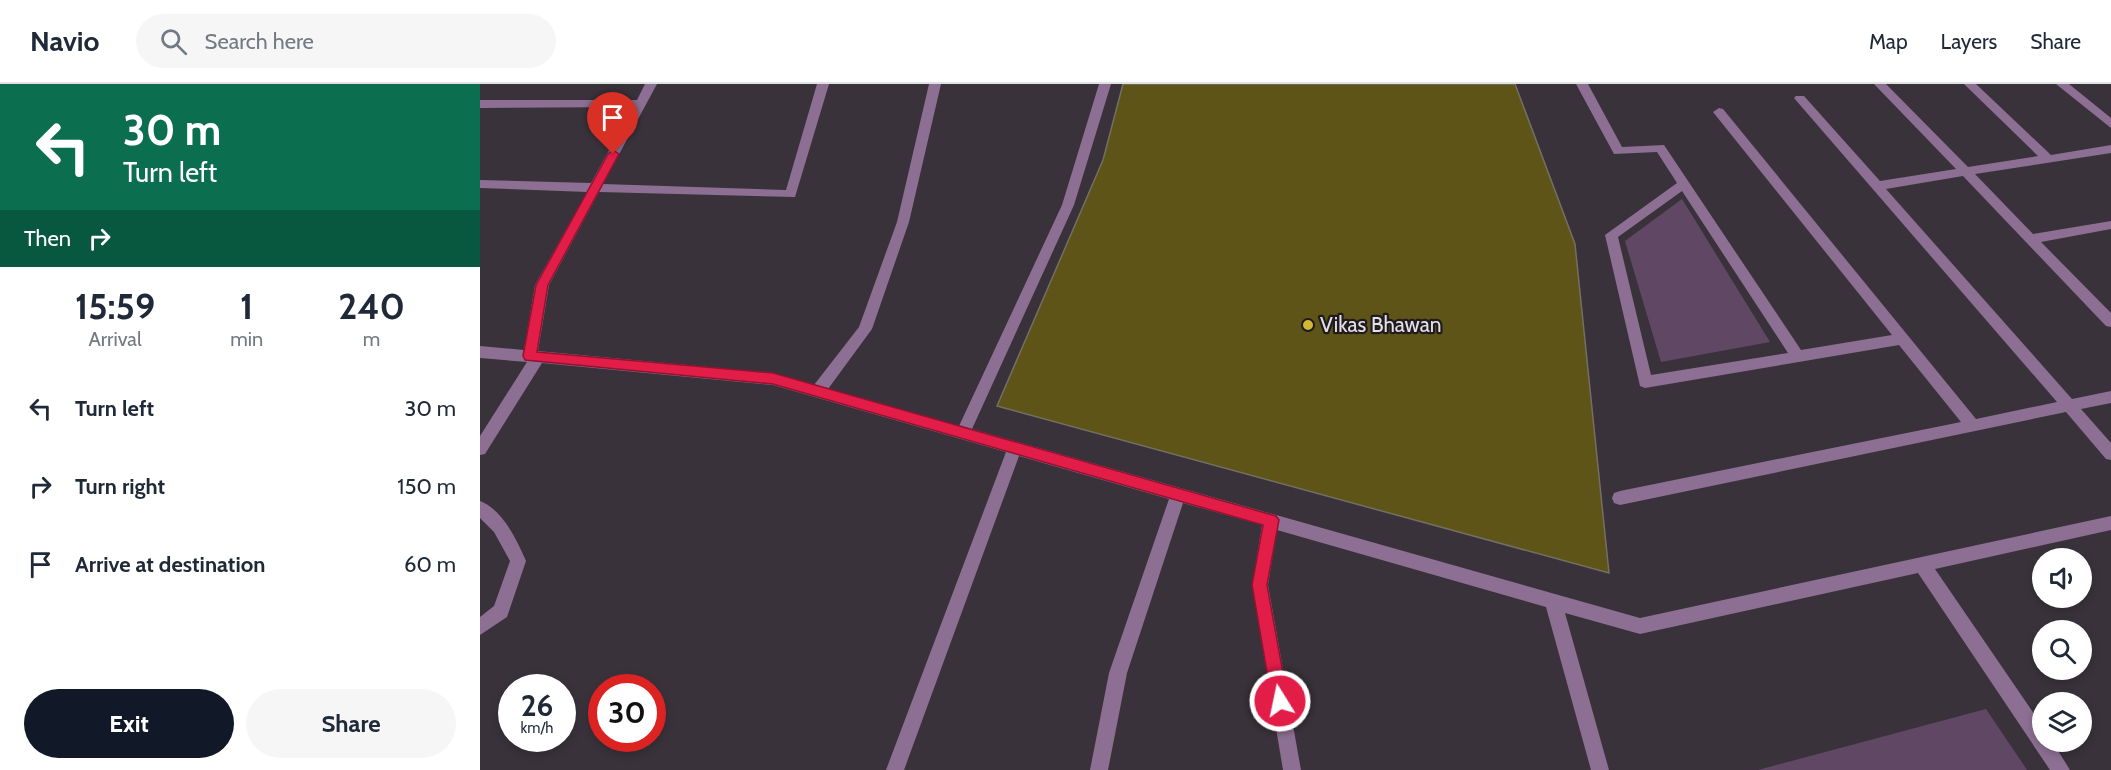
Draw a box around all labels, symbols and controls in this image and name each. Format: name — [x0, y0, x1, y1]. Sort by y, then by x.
search box — [136, 14, 556, 68]
text: Navio — [30, 24, 100, 58]
icon: search — [157, 25, 190, 58]
text: Search here — [205, 28, 314, 55]
text: Map — [1869, 29, 1908, 54]
text: Layers — [1941, 29, 1997, 54]
text: Share — [2030, 29, 2081, 54]
pin — [587, 92, 638, 154]
icon: arrive — [596, 101, 629, 134]
text: 30 m — [123, 104, 221, 156]
icon: left — [24, 108, 102, 186]
text: Turn left — [123, 156, 217, 189]
icon: right — [83, 222, 116, 255]
text: Then — [24, 225, 71, 252]
text: 15:59 — [75, 284, 155, 328]
text: 1 — [240, 284, 253, 328]
text: 240 — [338, 284, 405, 328]
place label: Vikas Bhawan — [1320, 312, 1442, 337]
marker: Vikas Bhawan — [1301, 318, 1315, 332]
text: Arrival — [88, 327, 142, 351]
text: min — [230, 327, 263, 351]
text: m — [363, 327, 380, 351]
icon: left — [24, 392, 57, 425]
text: Turn left — [75, 395, 154, 422]
text: 30 m — [404, 395, 456, 422]
icon: right — [24, 470, 57, 503]
text: Turn right — [75, 473, 165, 500]
text: 150 m — [397, 473, 456, 500]
icon: arrive — [24, 548, 57, 581]
map controls — [2032, 548, 2092, 752]
button: sound — [2032, 548, 2092, 608]
text: Arrive at destination — [75, 551, 265, 578]
text: 60 m — [404, 551, 456, 578]
button: search — [2032, 620, 2092, 680]
position arrow — [1248, 669, 1312, 733]
speed limit sign: 30 — [588, 674, 666, 752]
text: 26 — [521, 687, 553, 724]
button: Exit — [24, 689, 234, 758]
button: Share — [246, 689, 456, 758]
button: layers — [2032, 692, 2092, 752]
text: km/h — [521, 719, 553, 737]

